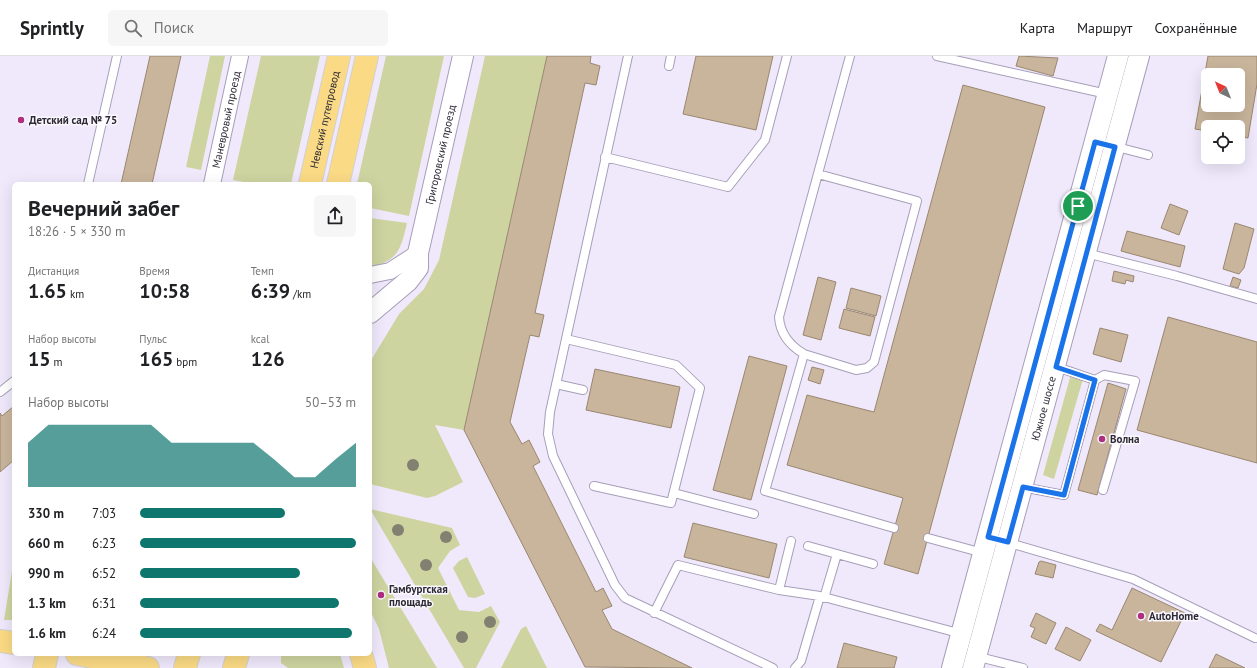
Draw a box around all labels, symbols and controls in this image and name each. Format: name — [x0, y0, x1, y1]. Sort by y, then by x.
search box — [108, 10, 388, 46]
text: Sprintly — [20, 16, 84, 40]
icon: search — [122, 17, 144, 39]
text: Поиск — [154, 18, 194, 37]
text: Карта — [1020, 19, 1055, 37]
text: Маршрут — [1077, 19, 1132, 37]
text: Сохранённые — [1154, 19, 1237, 37]
north arrow — [1201, 68, 1245, 112]
map controls — [1201, 68, 1245, 164]
street label: Невский путепровод — [307, 69, 342, 170]
street label: Маневровый проезд — [209, 70, 244, 169]
street label: Григоровский проезд — [422, 103, 459, 206]
place label: Детский сад № 75 — [29, 113, 117, 127]
marker: Детский сад № 75 — [16, 115, 26, 125]
button: locate — [1201, 120, 1245, 164]
pin — [1061, 189, 1095, 223]
text: Вечерний забег — [28, 194, 179, 222]
button: share — [314, 195, 356, 237]
icon: arrive — [1067, 195, 1089, 217]
text: 18:26 · 5 × 330 m — [28, 223, 125, 240]
text: Дистанция — [28, 264, 79, 278]
text: Время — [139, 264, 170, 278]
text: Темп — [251, 264, 274, 278]
text: 1.65 — [28, 278, 67, 304]
text: 10:58 — [139, 278, 190, 304]
text: 6:39 — [251, 278, 290, 304]
text: km — [67, 287, 84, 301]
text: /km — [290, 287, 311, 301]
text: Набор высоты — [28, 332, 96, 346]
text: Пульс — [139, 332, 167, 346]
text: kcal — [251, 332, 269, 346]
text: 15 — [28, 346, 51, 372]
text: 165 — [139, 346, 173, 372]
text: 126 — [251, 346, 285, 372]
text: m — [51, 355, 63, 369]
text: bpm — [173, 355, 197, 369]
street label: Южное шоссе — [1028, 374, 1059, 442]
text: Набор высоты — [28, 394, 109, 411]
text: 50–53 m — [305, 394, 356, 411]
place label: Волна — [1110, 432, 1139, 446]
marker: Волна — [1097, 434, 1107, 444]
text: 330 m — [28, 505, 64, 522]
text: 7:03 — [92, 505, 116, 522]
text: 660 m — [28, 535, 64, 552]
text: 6:23 — [92, 535, 116, 552]
text: 990 m — [28, 565, 64, 582]
text: 6:52 — [92, 565, 116, 582]
place label: Гамбургская площадь — [389, 582, 448, 609]
marker: Гамбургская площадь — [376, 590, 386, 600]
text: 1.3 km — [28, 595, 66, 612]
text: 6:31 — [92, 595, 116, 612]
place label: AutoHome — [1149, 609, 1199, 623]
marker: AutoHome — [1136, 611, 1146, 621]
text: 1.6 km — [28, 625, 66, 642]
text: 6:24 — [92, 625, 116, 642]

